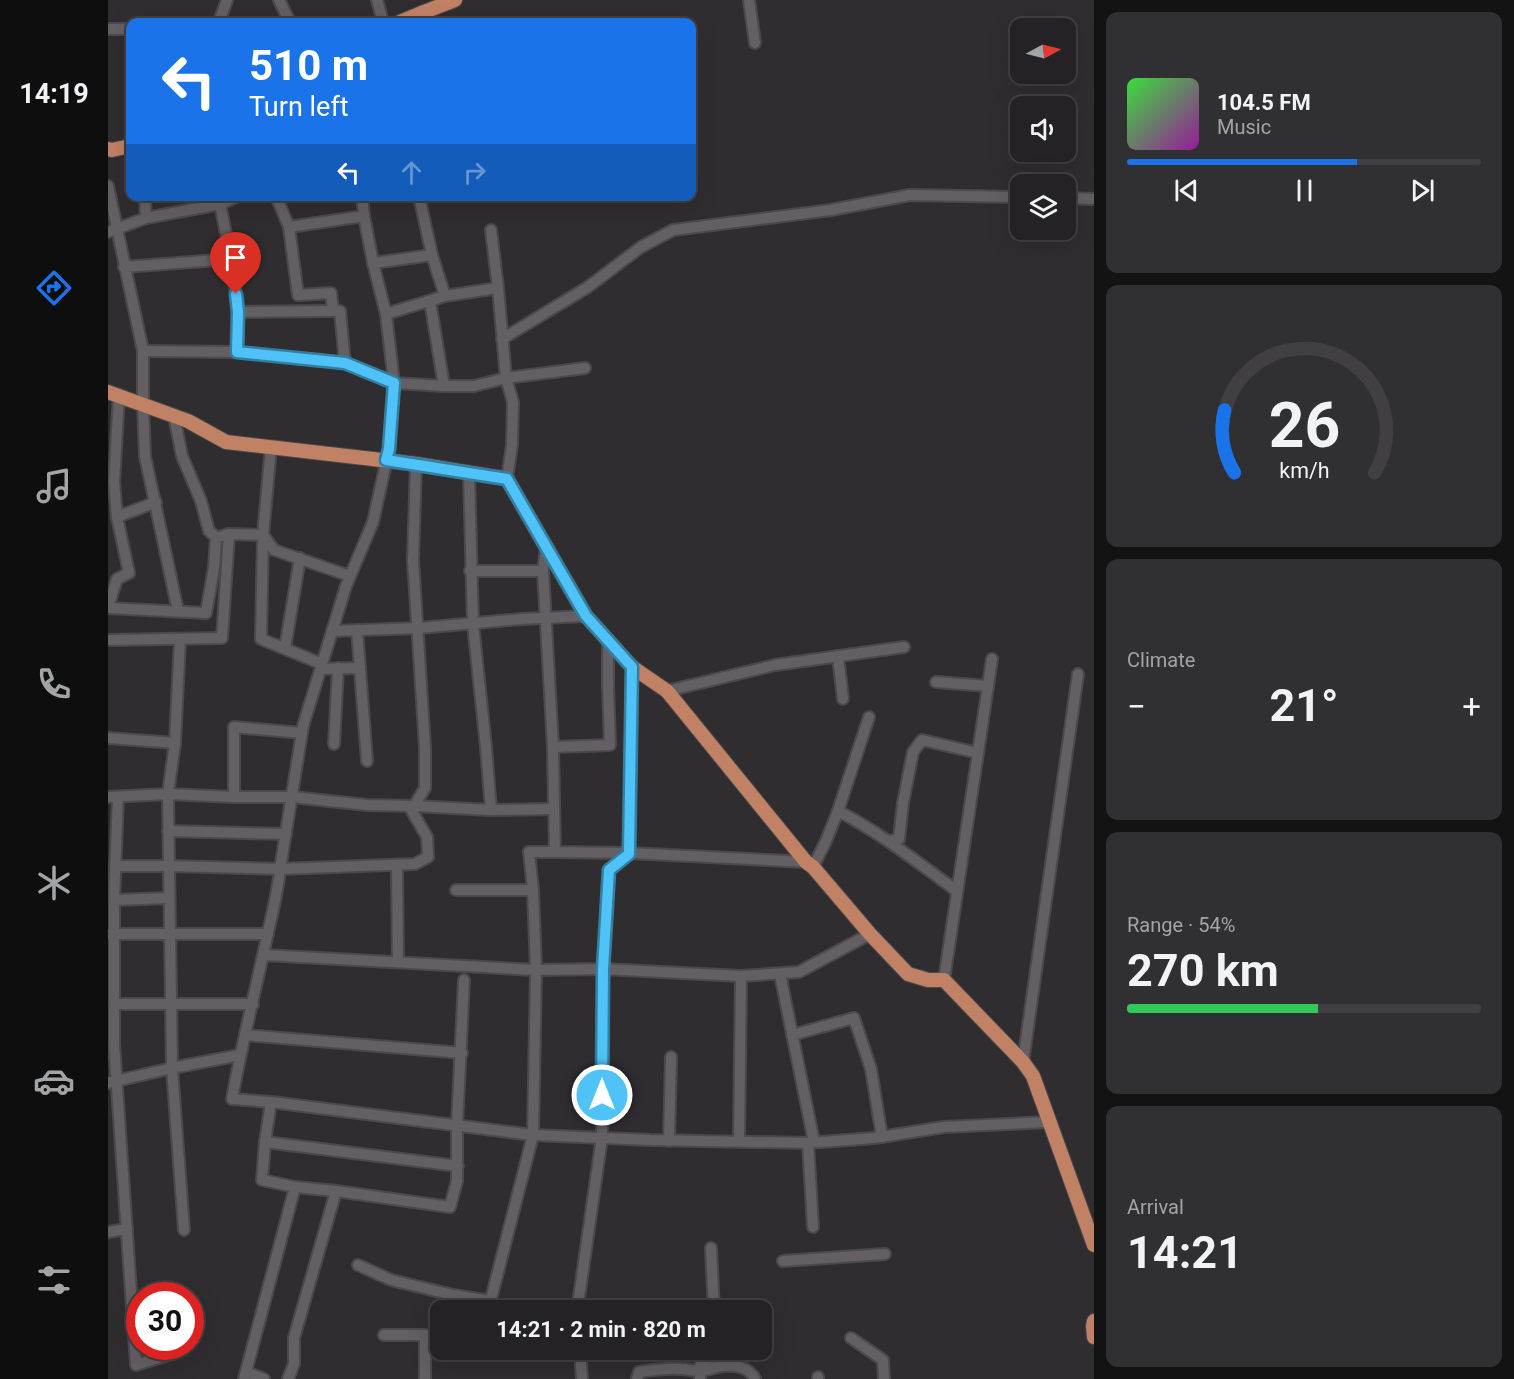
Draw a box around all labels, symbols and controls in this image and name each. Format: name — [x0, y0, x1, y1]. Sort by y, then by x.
north arrow — [1010, 18, 1076, 84]
map controls — [1010, 18, 1076, 240]
text: 510 m — [249, 41, 368, 90]
icon: left — [150, 42, 228, 120]
text: 14:19 — [19, 78, 89, 110]
text: 104.5 FM — [1217, 90, 1311, 115]
text: Turn left — [249, 91, 349, 123]
button: sound — [1010, 96, 1076, 162]
text: Music — [1217, 115, 1271, 139]
icon: left — [332, 156, 365, 189]
icon: ahead — [395, 156, 428, 189]
icon: right — [458, 156, 491, 189]
button: layers — [1010, 174, 1076, 240]
icon: previous — [1170, 174, 1203, 207]
icon: pause — [1288, 174, 1321, 207]
icon: next — [1406, 174, 1439, 207]
pin — [210, 232, 261, 294]
icon: arrive — [219, 241, 252, 274]
icon: directions — [33, 267, 75, 309]
text: 26 — [1268, 389, 1340, 462]
text: km/h — [1279, 459, 1329, 484]
icon: music — [33, 465, 75, 507]
text: Climate — [1127, 648, 1195, 672]
icon: phone — [33, 663, 75, 705]
text: 21° — [1269, 679, 1339, 732]
text: − — [1127, 687, 1146, 726]
text: + — [1462, 687, 1481, 726]
icon: climate — [33, 862, 75, 904]
text: Range · 54% — [1127, 913, 1235, 937]
text: 270 km — [1127, 944, 1279, 997]
icon: car — [33, 1060, 75, 1102]
position arrow — [570, 1063, 634, 1127]
text: Arrival — [1127, 1195, 1184, 1219]
text: 14:21 — [1127, 1226, 1243, 1279]
icon: filters — [33, 1259, 75, 1301]
speed limit sign: 30 — [126, 1282, 204, 1360]
text: 14:21 · 2 min · 820 m — [496, 1317, 706, 1342]

